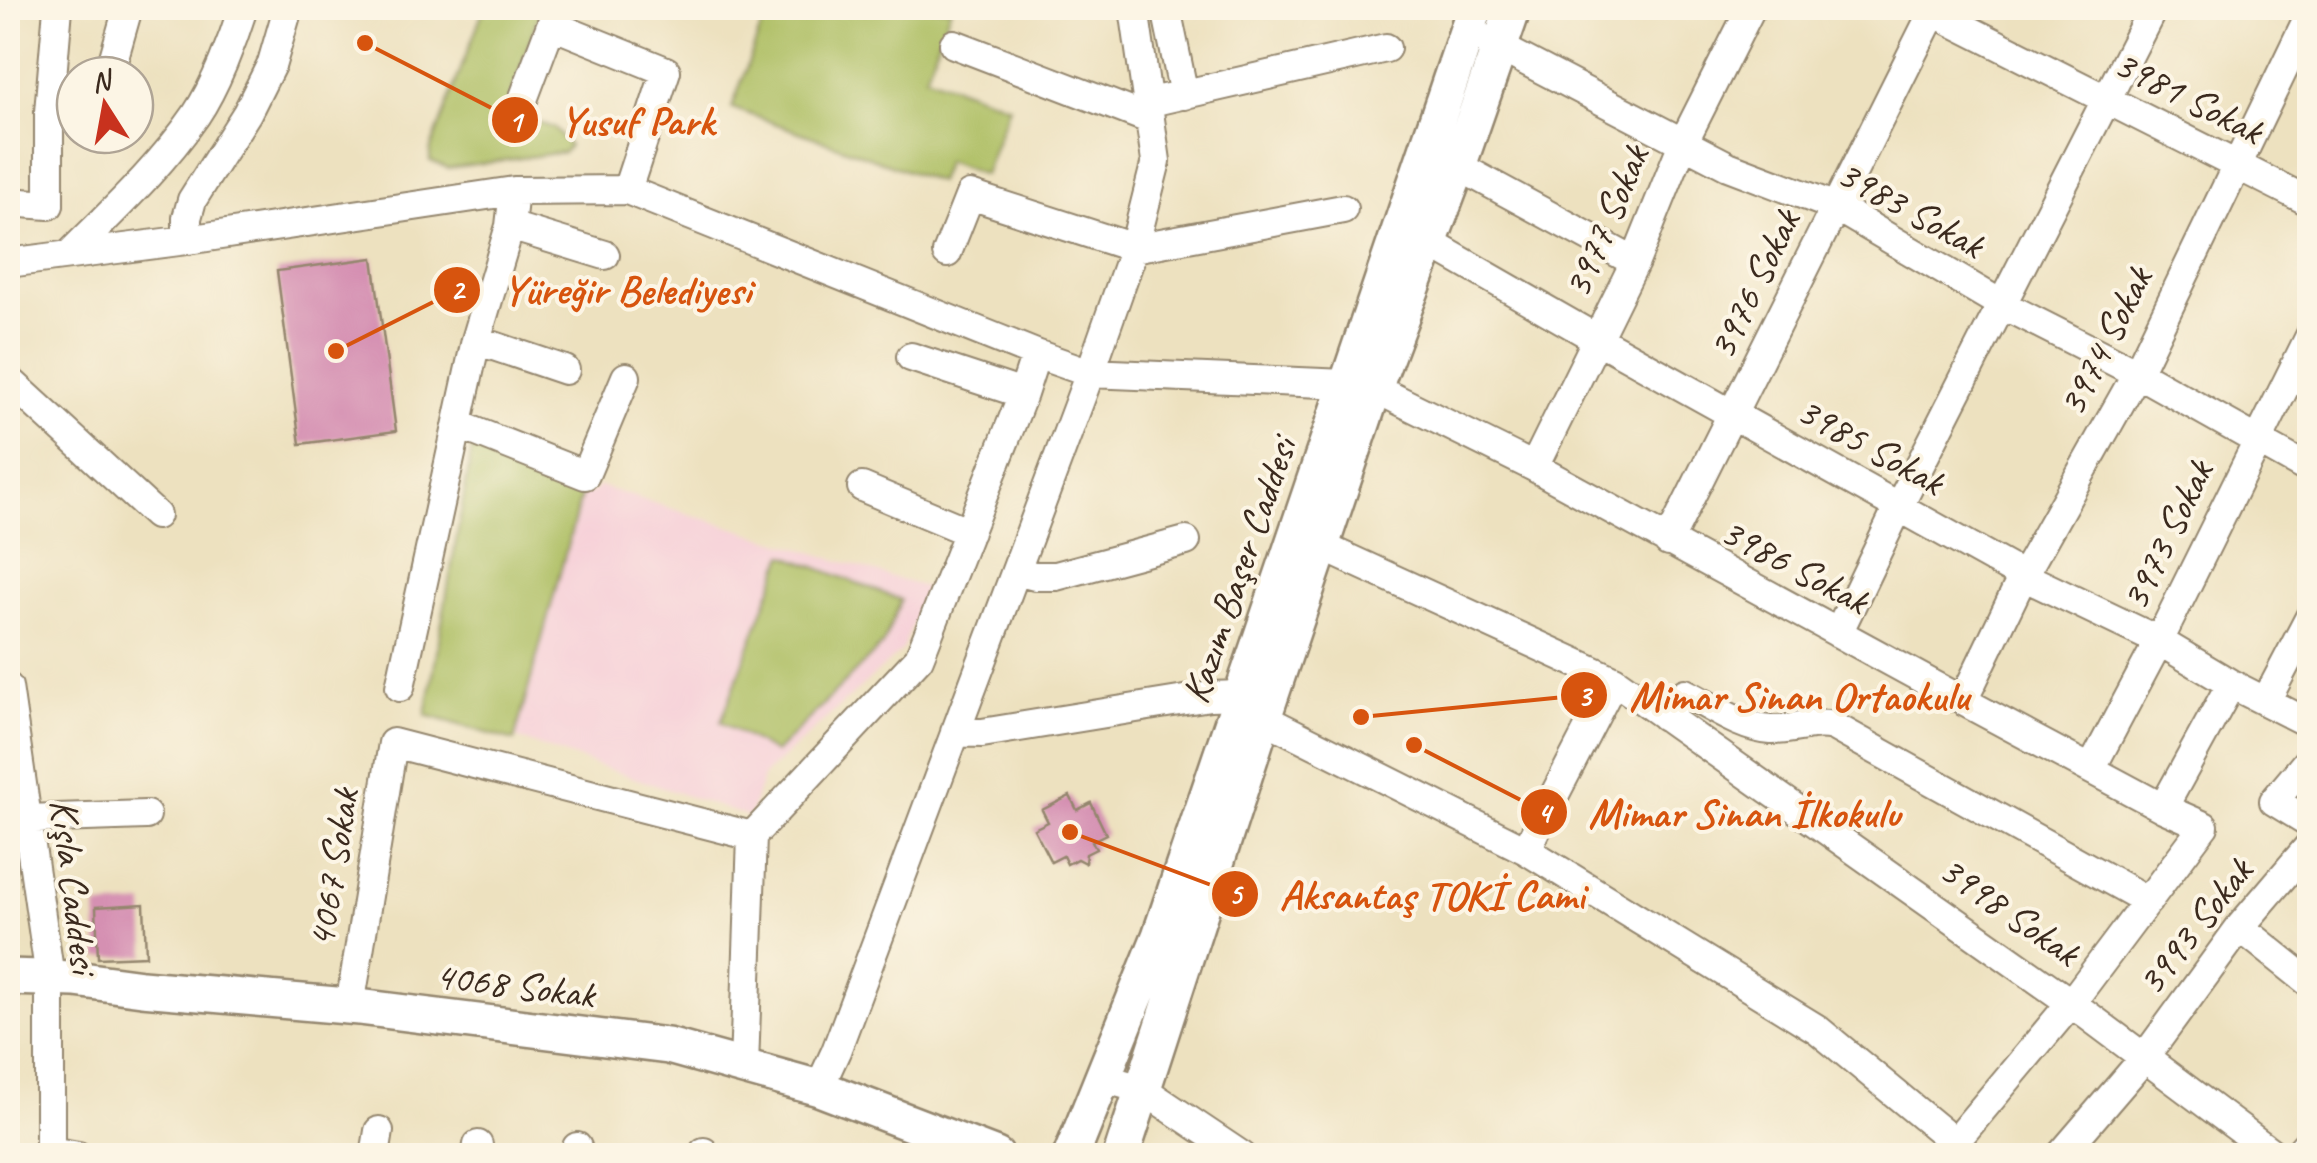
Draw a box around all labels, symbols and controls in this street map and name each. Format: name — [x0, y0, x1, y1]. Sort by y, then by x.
street label: 3981 Sokak — [2106, 38, 2273, 157]
north arrow — [55, 55, 155, 155]
text: N — [88, 61, 117, 100]
callout: Yusuf Park — [490, 84, 734, 156]
text: Yusuf Park — [560, 95, 718, 148]
text: 1 — [508, 102, 525, 140]
street label: 3977 Sokak — [1552, 136, 1661, 305]
street label: 3983 Sokak — [1828, 148, 1995, 271]
street label: 3976 Sokak — [1696, 199, 1813, 367]
callout: Yüreğir Belediyesi — [432, 254, 771, 326]
street label: 3974 Sokak — [2046, 257, 2165, 424]
text: Yüreğir Belediyesi — [503, 264, 757, 317]
text: 2 — [450, 271, 466, 309]
street label: 3985 Sokak — [1788, 385, 1955, 508]
street label: Kazım Başer Caddesi — [1170, 427, 1309, 710]
street label: 3973 Sokak — [2109, 450, 2226, 618]
street label: 3986 Sokak — [1712, 506, 1879, 627]
callout: Mimar Sinan Ortaokulu — [1559, 659, 1988, 731]
text: Mimar Sinan Ortaokulu — [1629, 670, 1972, 723]
text: 3 — [1577, 677, 1593, 715]
callout: Mimar Sinan İlkokulu — [1519, 776, 1920, 848]
street label: 4067 Sokak — [296, 783, 371, 951]
text: Mimar Sinan İlkokulu — [1588, 787, 1903, 840]
text: 4 — [1537, 794, 1554, 832]
street label: Kışla Caddesi — [39, 796, 110, 981]
street label: 3998 Sokak — [1930, 844, 2091, 979]
street label: 3993 Sokak — [2126, 846, 2265, 1005]
callout: Aksantaş TOKİ Cami — [1210, 858, 1605, 930]
text: Aksantaş TOKİ Cami — [1280, 869, 1589, 922]
text: 5 — [1228, 875, 1244, 913]
street label: 4068 Sokak — [432, 950, 600, 1020]

